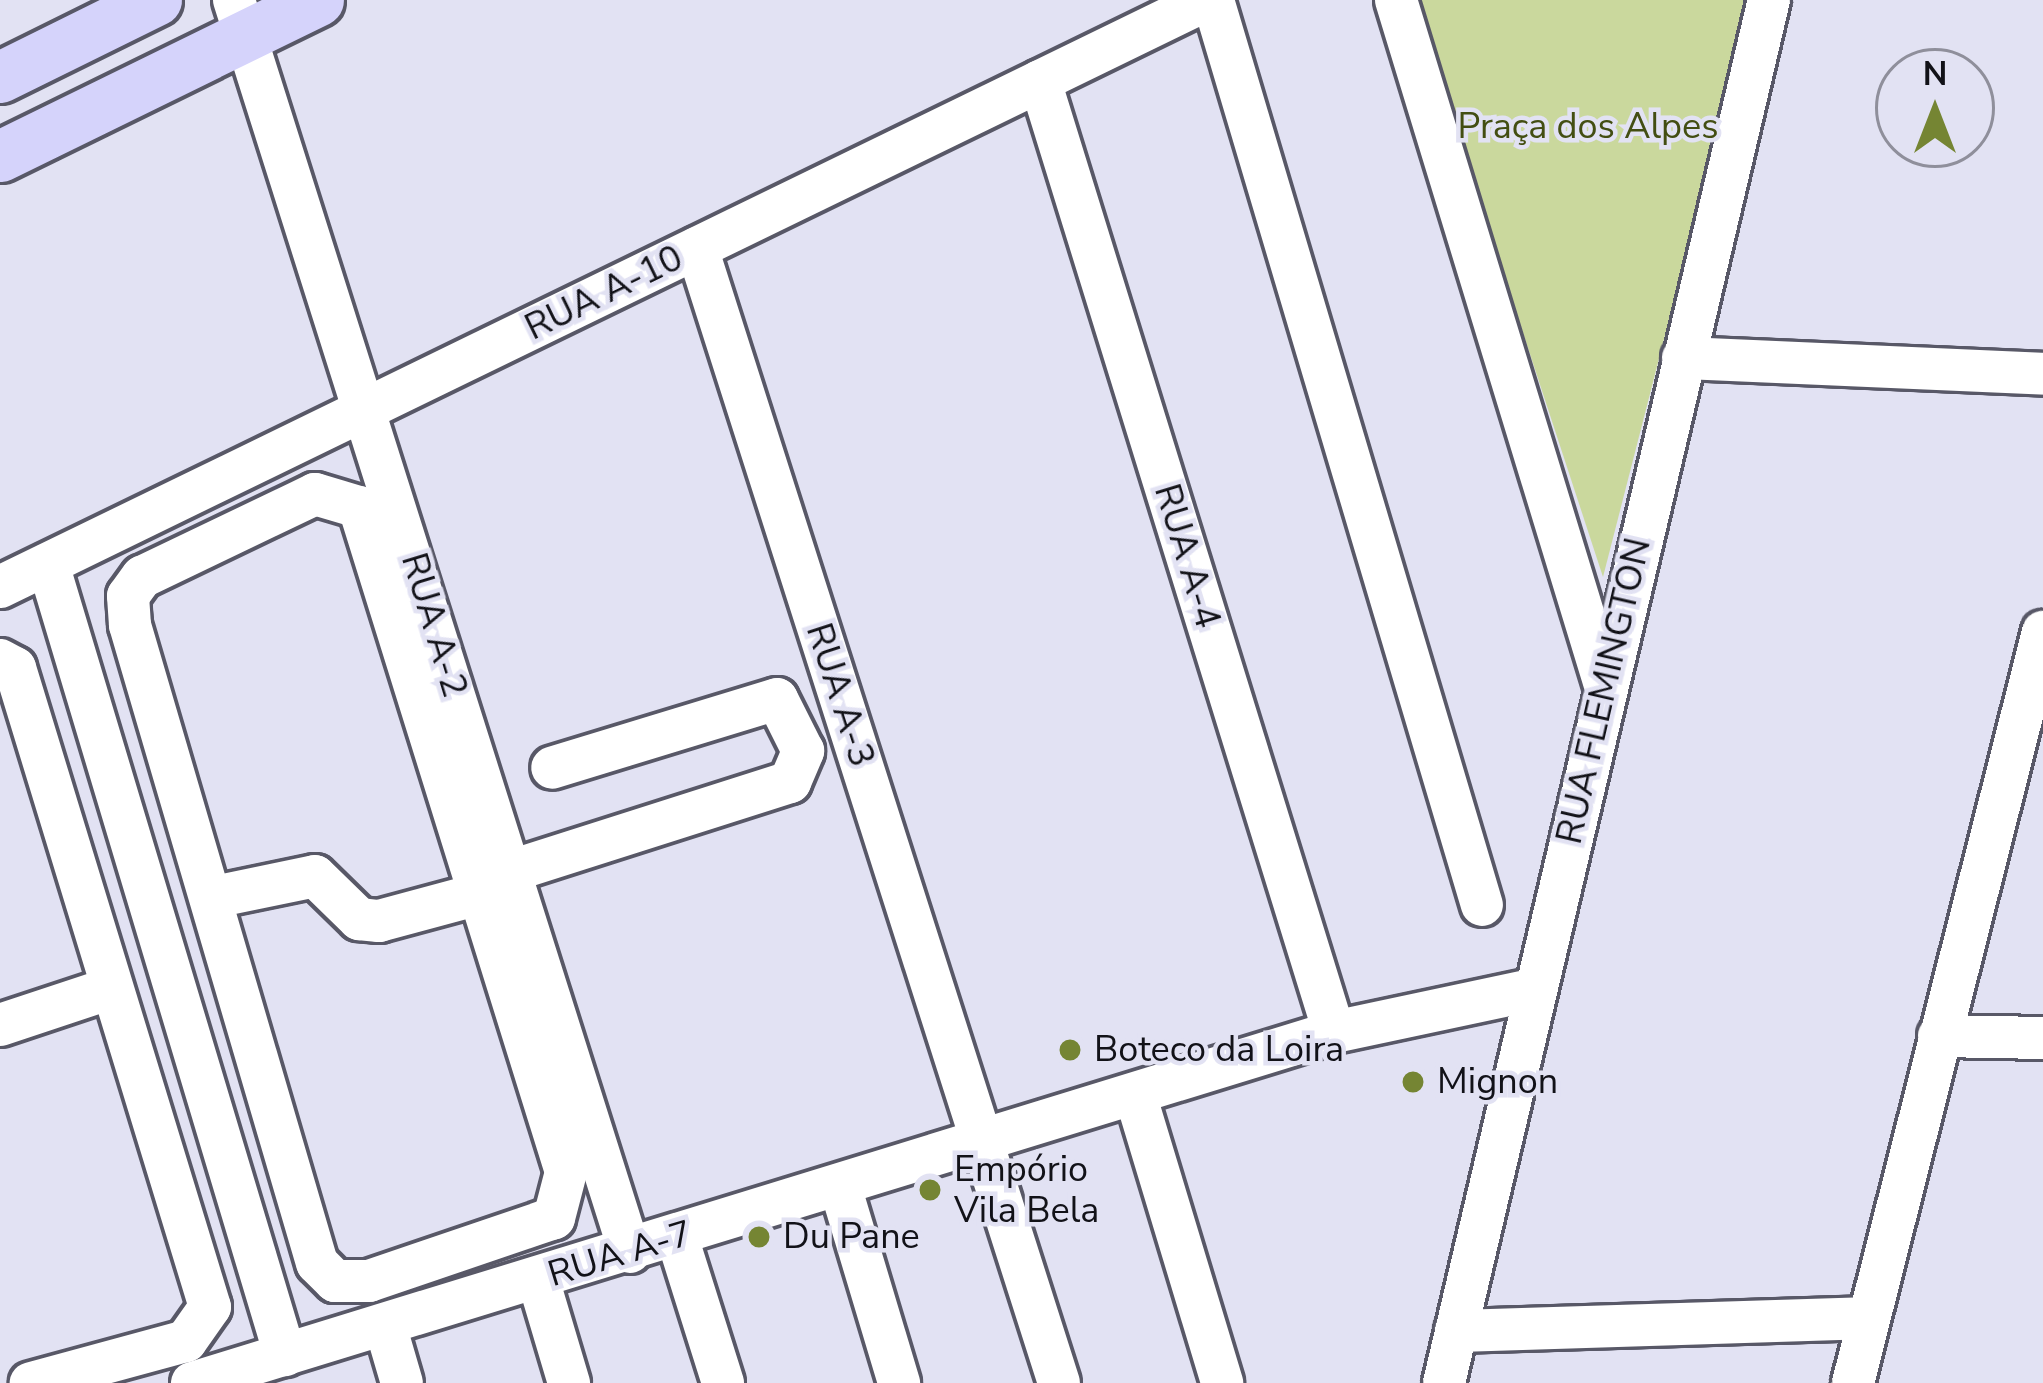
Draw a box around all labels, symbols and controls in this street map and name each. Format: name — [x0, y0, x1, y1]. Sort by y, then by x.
north arrow — [1875, 48, 1995, 168]
text: N — [1923, 52, 1947, 97]
park label: Praça dos Alpes — [1458, 105, 1718, 149]
street label: RUA A-10 — [518, 236, 690, 350]
street label: RUA A-4 — [1145, 479, 1229, 633]
street label: RUA FLEMINGTON — [1548, 534, 1660, 848]
street label: RUA A-2 — [392, 548, 476, 702]
street label: RUA A-3 — [797, 618, 883, 772]
place label: Boteco da Loira — [1094, 1028, 1344, 1072]
marker: Boteco da Loira — [1057, 1037, 1083, 1063]
place label: Mignon — [1437, 1060, 1558, 1104]
marker: Mignon — [1400, 1069, 1426, 1095]
place label: Empório Vila Bela — [954, 1147, 1099, 1232]
marker: Empório Vila Bela — [917, 1177, 943, 1203]
street label: RUA A-7 — [543, 1212, 697, 1296]
place label: Du Pane — [783, 1215, 920, 1259]
marker: Du Pane — [746, 1224, 772, 1250]

